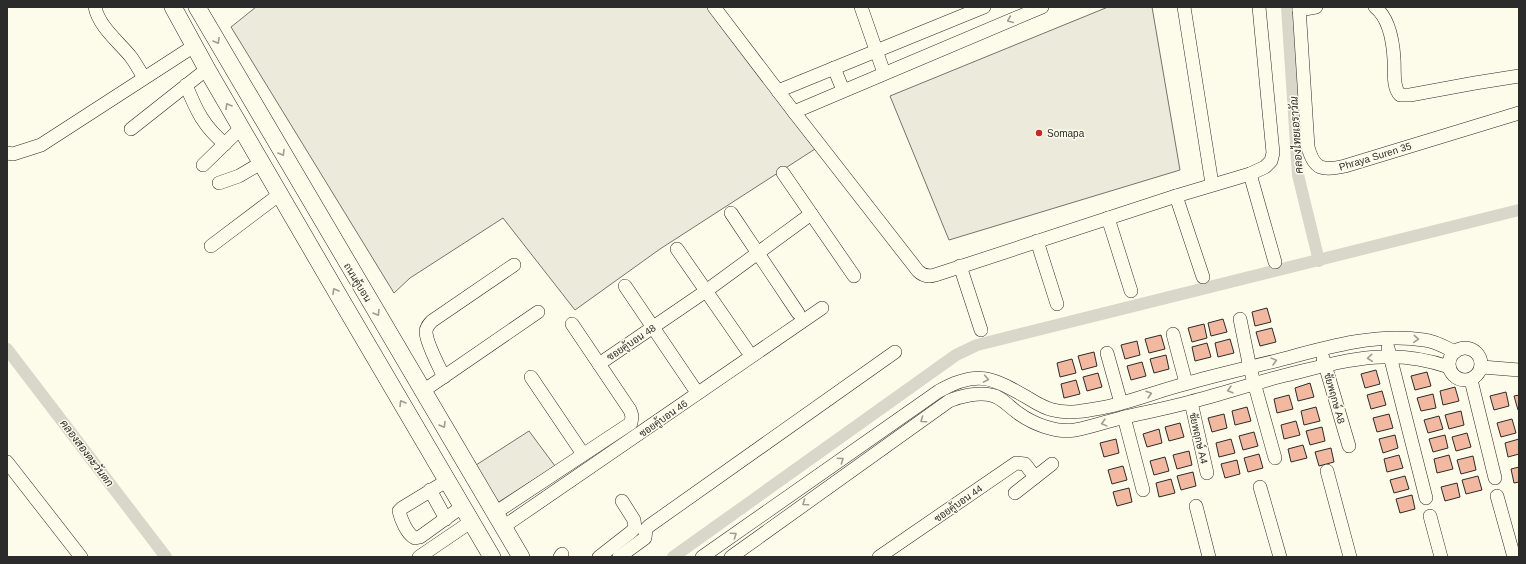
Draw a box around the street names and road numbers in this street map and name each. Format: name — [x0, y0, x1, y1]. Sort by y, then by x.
street label: Phraya Suren 35 — [1338, 140, 1413, 173]
street label: ถนนคู้บอน — [340, 260, 374, 305]
street label: ซอยคู้บอน 48 — [604, 321, 659, 364]
street label: ชัยพฤกษ์ A8 — [1321, 371, 1349, 425]
street label: ซอยคู้บอน 46 — [636, 397, 691, 441]
street label: ชัยพฤกษ์ A4 — [1186, 411, 1212, 465]
street label: ซอยคู้บอน 44 — [931, 482, 986, 526]

